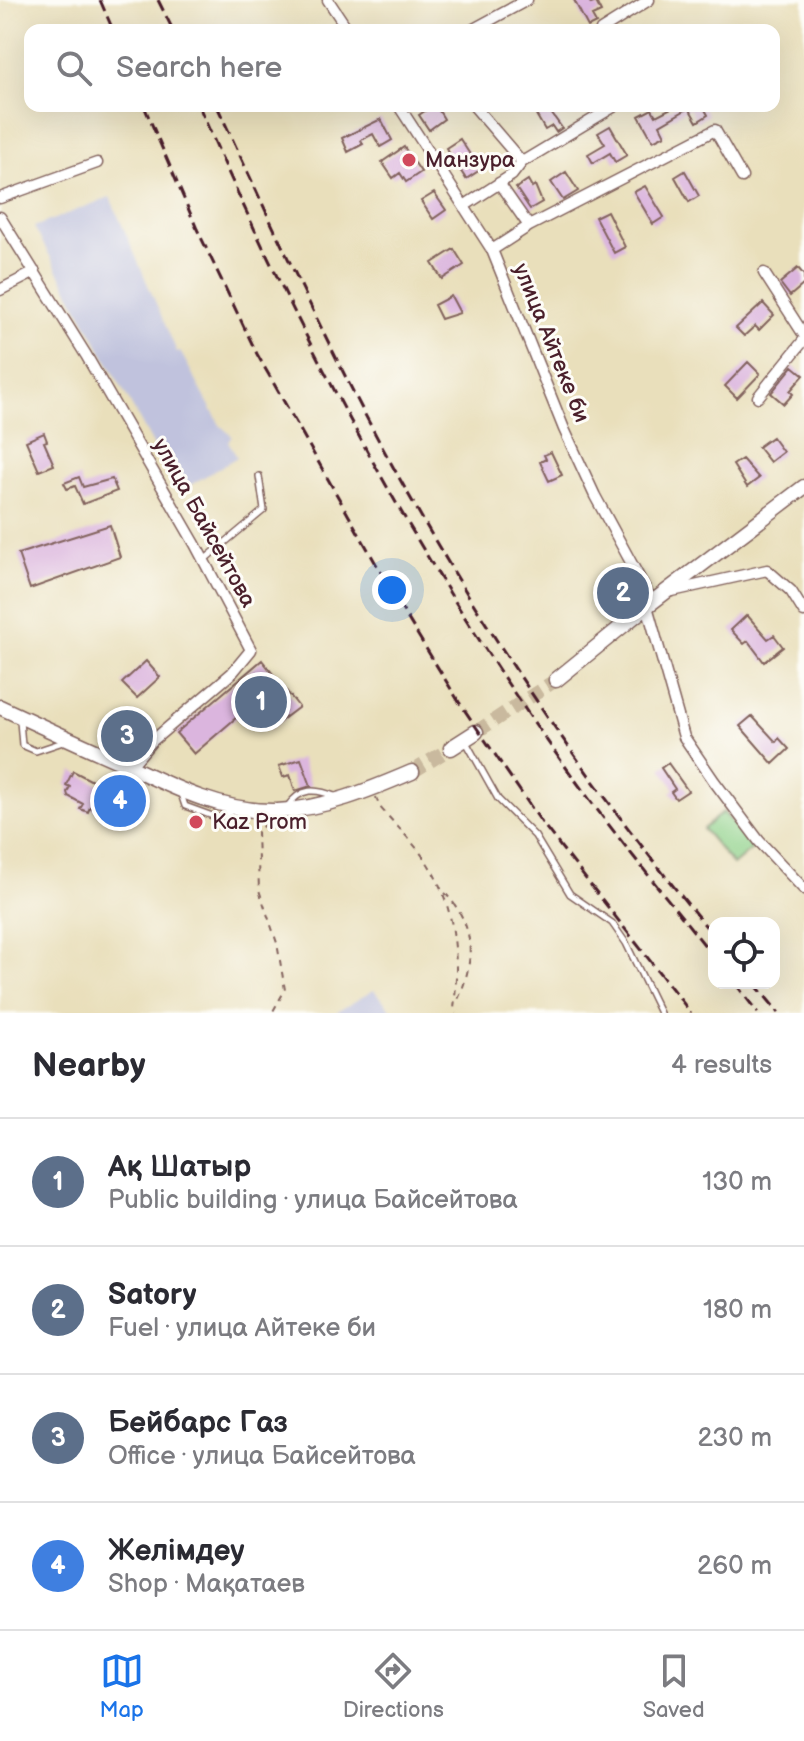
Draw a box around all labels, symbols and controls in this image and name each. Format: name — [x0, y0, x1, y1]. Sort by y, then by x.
search box — [24, 24, 780, 112]
icon: search — [52, 46, 96, 90]
text: Search here — [116, 50, 282, 86]
place label: Манзура — [425, 147, 515, 174]
marker: Манзура — [400, 151, 418, 169]
street label: улица Айтеке би — [507, 259, 595, 427]
street label: улица Байсейтова — [146, 434, 262, 612]
pin: 2 — [597, 563, 649, 623]
your location — [372, 570, 412, 610]
pin: 1 — [235, 672, 287, 732]
pin: 3 — [101, 706, 153, 766]
pin: 4 — [94, 771, 146, 831]
place label: Kaz Prom — [212, 809, 307, 836]
marker: Kaz Prom — [187, 813, 205, 831]
map controls — [708, 917, 780, 989]
button: locate — [708, 917, 780, 989]
text: Nearby — [32, 1045, 146, 1086]
text: 4 results — [671, 1050, 772, 1081]
text: Ақ Шатыр — [108, 1149, 251, 1185]
text: 1 — [53, 1167, 63, 1198]
text: 130 m — [702, 1167, 772, 1198]
text: Public building · улица Байсейтова — [108, 1185, 518, 1216]
text: Satory — [108, 1277, 196, 1313]
text: 2 — [50, 1295, 66, 1326]
text: 180 m — [703, 1295, 772, 1326]
text: Fuel · улица Айтеке би — [108, 1313, 376, 1344]
text: Бейбарс Газ — [108, 1405, 288, 1441]
text: 3 — [50, 1423, 66, 1454]
text: 230 m — [697, 1423, 772, 1454]
text: Office · улица Байсейтова — [108, 1441, 416, 1472]
text: Желімдеу — [108, 1533, 245, 1569]
text: 4 — [50, 1551, 66, 1582]
text: 260 m — [697, 1551, 772, 1582]
text: Shop · Мақатаев — [108, 1569, 305, 1600]
tab: Map — [99, 1649, 144, 1724]
tab: Directions — [343, 1649, 444, 1724]
tab: Saved — [643, 1649, 705, 1724]

